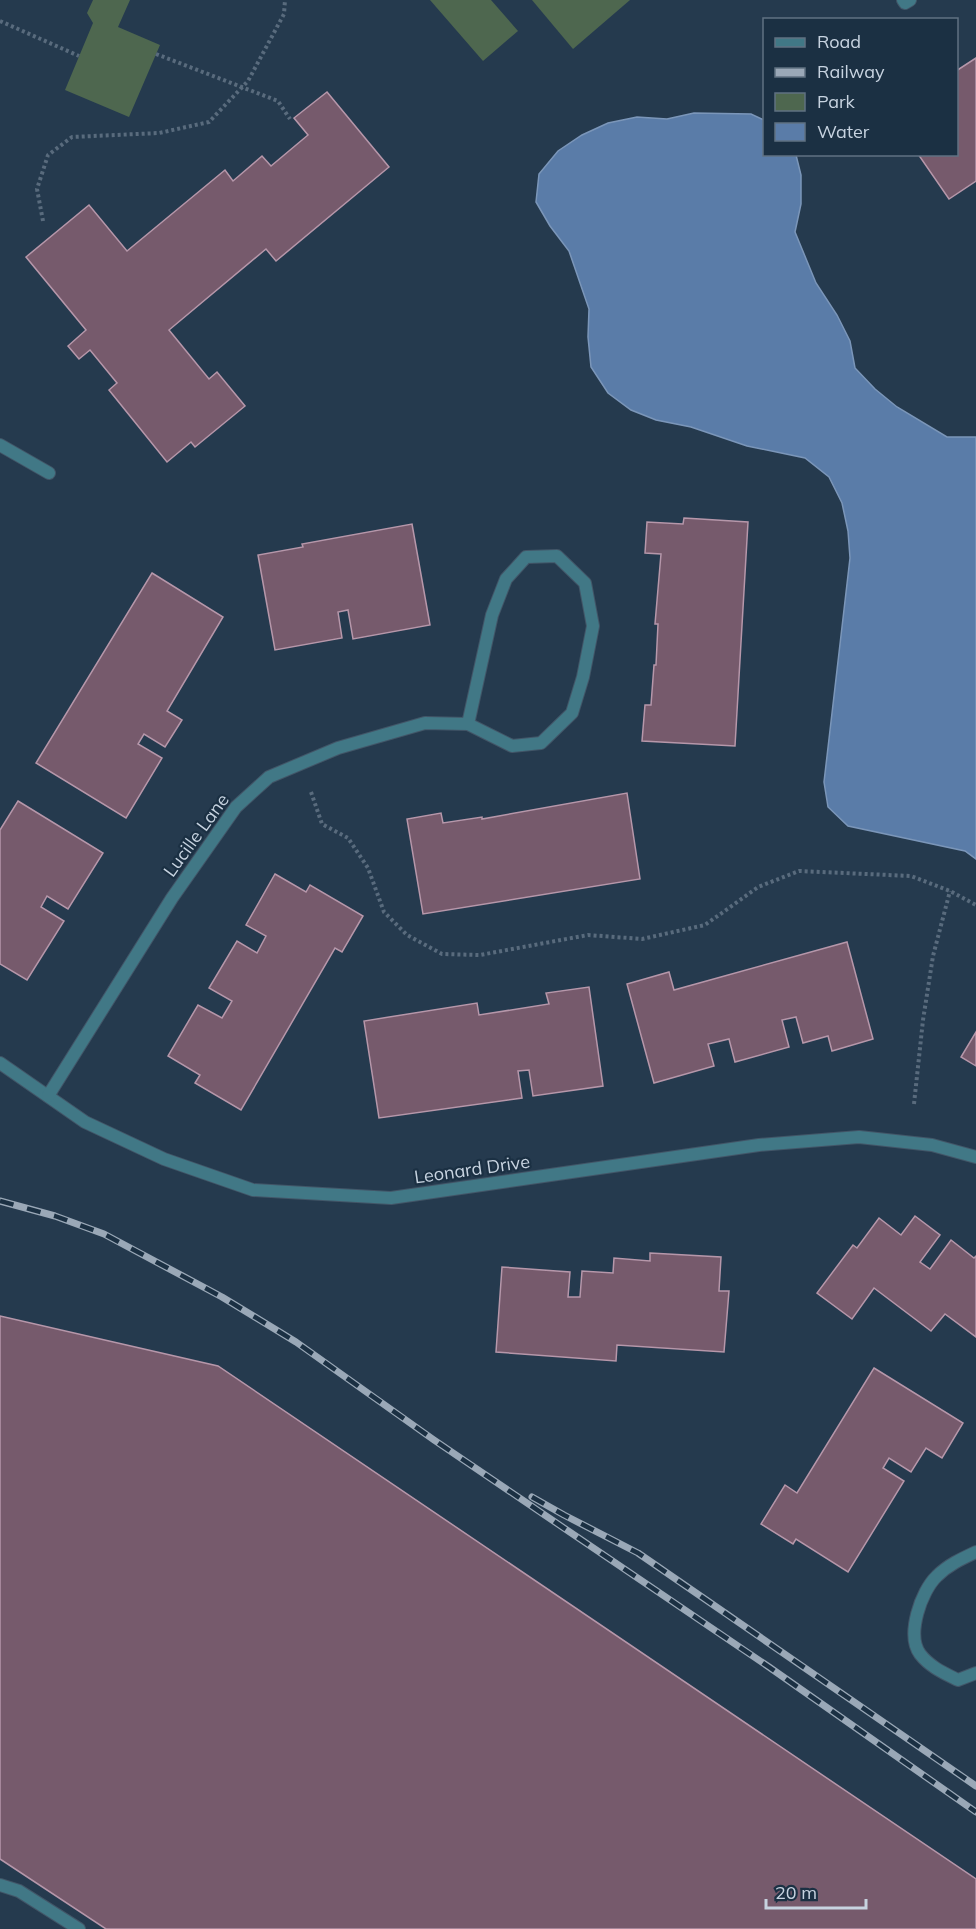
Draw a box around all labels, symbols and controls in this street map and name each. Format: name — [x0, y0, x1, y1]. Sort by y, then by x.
legend — [763, 18, 958, 156]
text: Road — [817, 30, 861, 53]
text: Railway — [817, 60, 885, 83]
text: Park — [817, 90, 856, 113]
text: Water — [817, 120, 870, 143]
street label: Lucille Lane — [158, 789, 234, 881]
street label: Leonard Drive — [413, 1150, 531, 1188]
scale bar — [766, 1872, 866, 1910]
text: 20 m — [775, 1881, 817, 1904]

